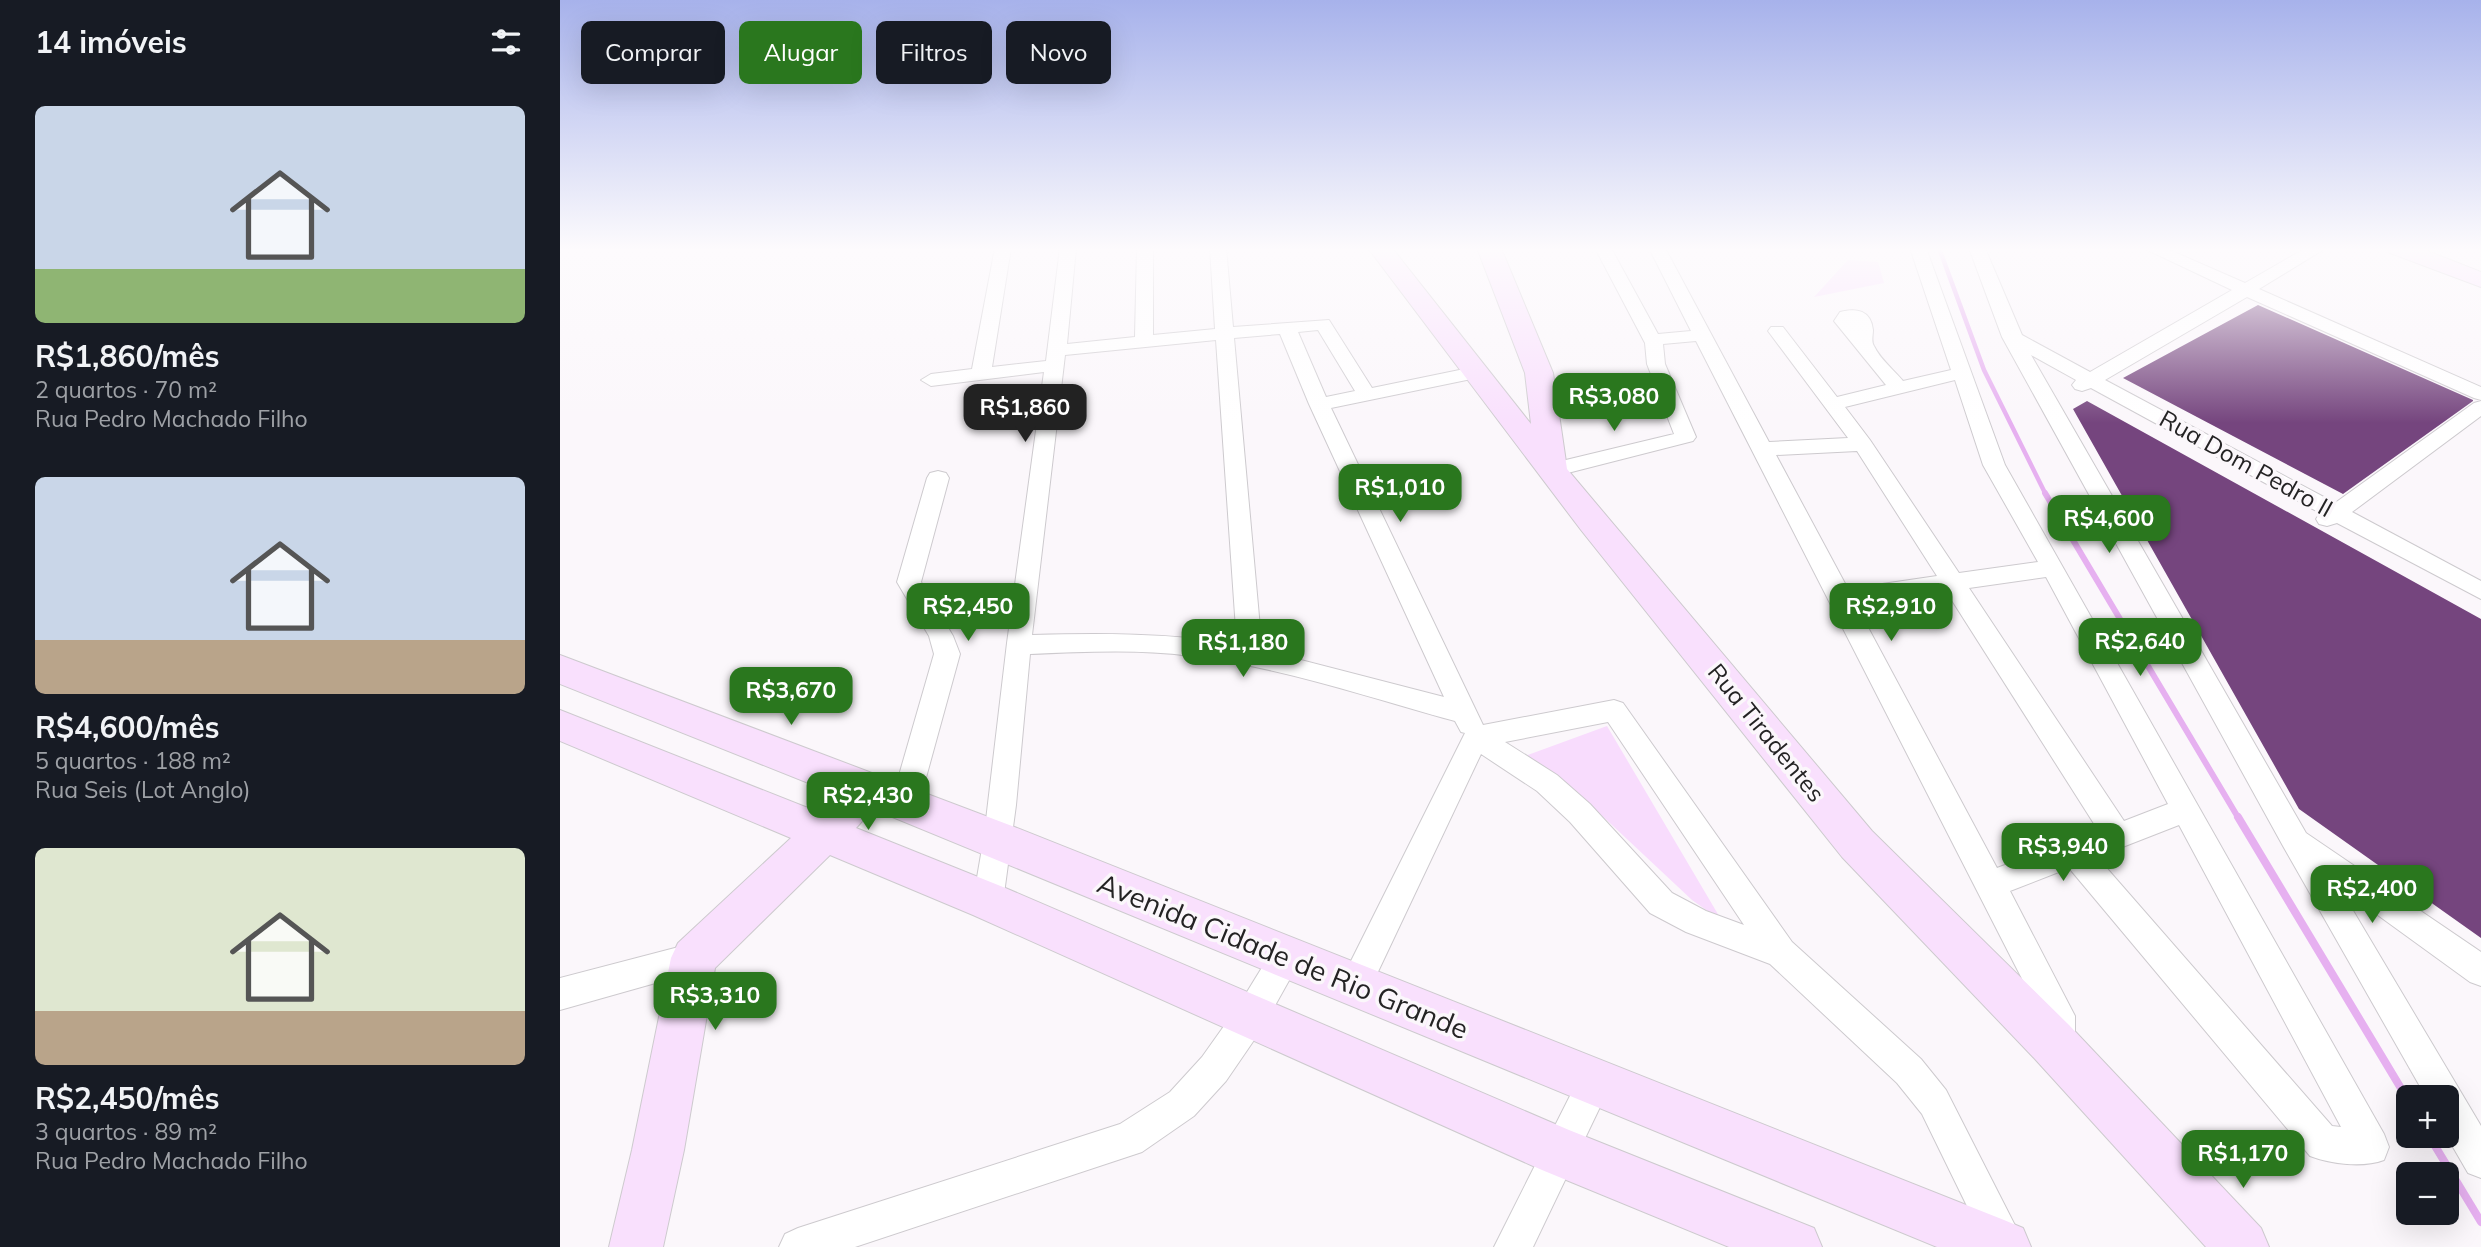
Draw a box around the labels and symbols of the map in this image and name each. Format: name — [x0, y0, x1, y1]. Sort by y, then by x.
pin: R$3,080 — [1549, 374, 1679, 433]
pin: R$1,860 — [960, 384, 1090, 444]
street label: Rua Dom Pedro II — [2155, 403, 2338, 523]
pin: R$1,010 — [1335, 464, 1465, 524]
pin: R$4,600 — [2044, 496, 2174, 555]
pin: R$2,450 — [903, 584, 1033, 643]
pin: R$2,910 — [1826, 584, 1956, 643]
pin: R$2,640 — [2075, 618, 2205, 678]
pin: R$1,180 — [1178, 620, 1308, 679]
street label: Rua Tiradentes — [1702, 657, 1832, 808]
pin: R$3,670 — [726, 668, 856, 727]
pin: R$2,430 — [803, 772, 933, 832]
pin: R$3,940 — [1998, 824, 2128, 883]
street label: Avenida Cidade de Rio Grande — [1093, 865, 1474, 1046]
pin: R$2,400 — [2307, 866, 2437, 925]
pin: R$3,310 — [650, 972, 780, 1032]
pin: R$1,170 — [2178, 1130, 2308, 1190]

